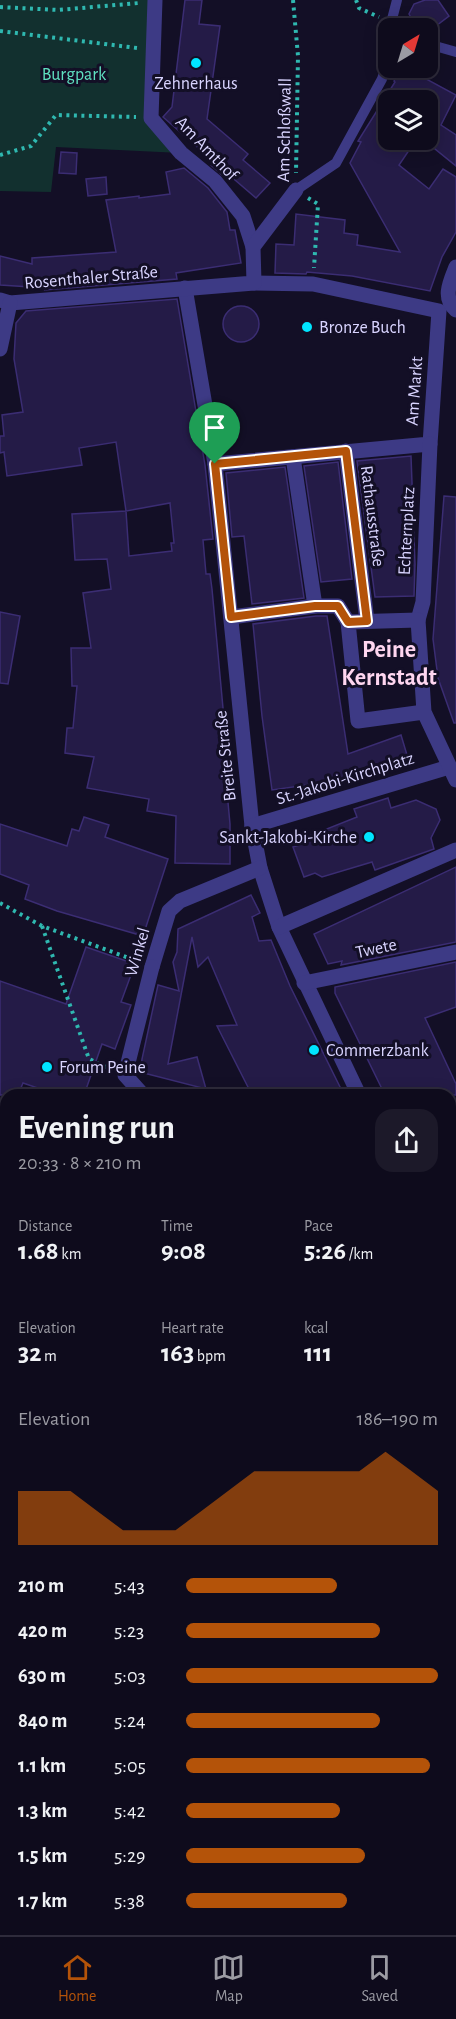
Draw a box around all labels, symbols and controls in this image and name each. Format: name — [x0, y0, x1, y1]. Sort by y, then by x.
north arrow — [378, 18, 438, 78]
map controls — [378, 18, 438, 150]
marker: Zehnerhaus — [189, 56, 203, 70]
park label: Burgpark — [42, 66, 107, 84]
place label: Zehnerhaus — [154, 75, 238, 93]
street label: Am Schloßwall — [275, 78, 295, 182]
button: layers — [378, 90, 438, 150]
street label: Am Amthof — [172, 113, 242, 185]
street label: Rosenthaler Straße — [24, 263, 159, 293]
place label: Bronze Buch — [319, 319, 406, 337]
marker: Bronze Buch — [300, 320, 314, 334]
street label: Am Markt — [404, 356, 426, 426]
pin — [189, 402, 240, 464]
icon: arrive — [198, 411, 231, 444]
street label: Rathausstraße — [357, 464, 387, 568]
street label: Echternplatz — [396, 486, 418, 576]
district label: Peine Kernstadt — [341, 638, 437, 690]
street label: Breite Straße — [212, 710, 240, 802]
street label: St.-Jakobi-Kirchplatz — [274, 749, 416, 808]
place label: Sankt-Jakobi-Kirche — [219, 829, 357, 847]
marker: Sankt-Jakobi-Kirche — [362, 830, 376, 844]
street label: Winkel — [122, 926, 154, 979]
street label: Twete — [354, 936, 398, 962]
place label: Commerzbank — [326, 1042, 429, 1060]
marker: Commerzbank — [307, 1043, 321, 1057]
place label: Forum Peine — [59, 1059, 146, 1077]
marker: Forum Peine — [40, 1060, 54, 1074]
button: share — [375, 1109, 438, 1172]
text: Evening run — [18, 1112, 175, 1145]
text: 20:33 · 8 × 210 m — [18, 1153, 141, 1173]
text: Distance — [18, 1218, 72, 1234]
text: Time — [161, 1218, 193, 1234]
text: Pace — [304, 1218, 333, 1234]
text: 1.68 — [18, 1238, 59, 1264]
text: 9:08 — [161, 1238, 206, 1264]
text: 5:26 — [304, 1238, 346, 1264]
text: km — [59, 1246, 81, 1262]
text: /km — [346, 1246, 373, 1262]
text: Elevation — [18, 1320, 76, 1336]
text: Heart rate — [161, 1320, 224, 1336]
text: kcal — [304, 1320, 328, 1336]
text: 32 — [18, 1340, 41, 1366]
text: 163 — [161, 1340, 194, 1366]
text: 111 — [304, 1340, 332, 1366]
text: m — [41, 1348, 57, 1364]
text: bpm — [194, 1348, 226, 1364]
text: Elevation — [18, 1409, 90, 1429]
text: 186–190 m — [357, 1409, 438, 1429]
text: 210 m — [18, 1576, 64, 1596]
text: 5:43 — [114, 1576, 145, 1596]
text: 420 m — [18, 1621, 67, 1641]
text: 5:23 — [114, 1621, 144, 1641]
text: 630 m — [18, 1666, 66, 1686]
text: 5:03 — [114, 1666, 146, 1686]
text: 840 m — [18, 1711, 68, 1731]
text: 5:24 — [114, 1711, 146, 1731]
text: 1.1 km — [18, 1756, 66, 1776]
text: 5:05 — [114, 1756, 146, 1776]
text: 1.3 km — [18, 1801, 67, 1821]
text: 5:42 — [114, 1801, 146, 1821]
text: 1.5 km — [18, 1846, 67, 1866]
text: 5:29 — [114, 1846, 145, 1866]
text: 1.7 km — [18, 1891, 67, 1911]
text: 5:38 — [114, 1891, 145, 1911]
tab: Home — [58, 1951, 96, 2006]
tab: Map — [212, 1951, 245, 2006]
tab: Saved — [361, 1951, 398, 2006]

